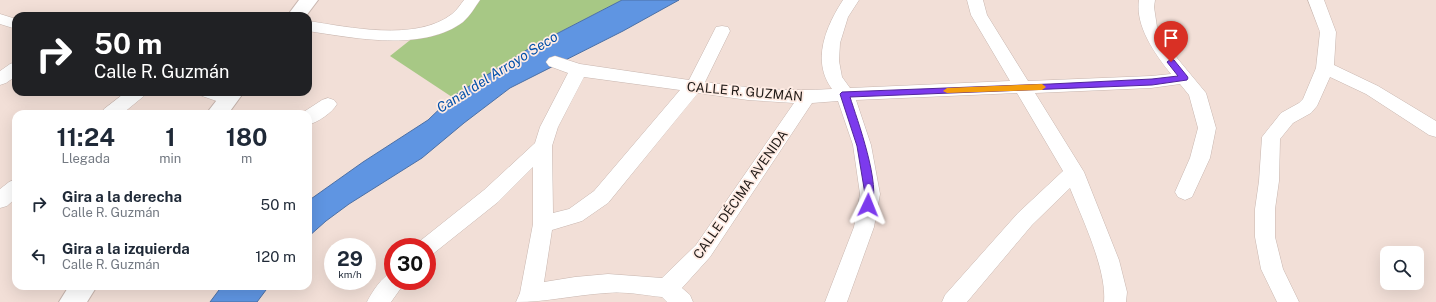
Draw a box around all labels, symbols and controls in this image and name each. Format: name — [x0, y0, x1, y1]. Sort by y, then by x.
pin — [1154, 21, 1188, 62]
text: 50 m — [94, 27, 162, 60]
icon: arrive — [1160, 27, 1182, 49]
icon: right — [28, 28, 80, 80]
water label: Canal del Arroyo Seco — [434, 28, 561, 116]
text: Calle R. Guzmán — [94, 61, 229, 82]
street label: CALLE R. GUZMÁN — [686, 78, 804, 104]
text: 11:24 — [56, 123, 115, 151]
text: 1 — [165, 123, 175, 151]
text: 180 — [226, 123, 268, 151]
street label: CALLE DÉCIMA AVENIDA — [689, 126, 791, 262]
text: Llegada — [61, 151, 110, 166]
text: min — [159, 151, 181, 166]
text: m — [241, 151, 252, 166]
position arrow — [847, 184, 889, 226]
text: Gira a la derecha — [62, 188, 182, 205]
icon: right — [28, 193, 50, 215]
text: 50 m — [261, 196, 296, 213]
text: Calle R. Guzmán — [62, 205, 160, 220]
speed limit sign: 30 — [384, 238, 436, 290]
text: Gira a la izquierda — [62, 240, 190, 257]
icon: left — [28, 245, 50, 267]
map controls — [1380, 246, 1424, 290]
button: search — [1380, 246, 1424, 290]
text: 29 — [337, 247, 363, 271]
text: 120 m — [255, 248, 296, 265]
text: Calle R. Guzmán — [62, 257, 160, 272]
text: km/h — [338, 268, 362, 280]

